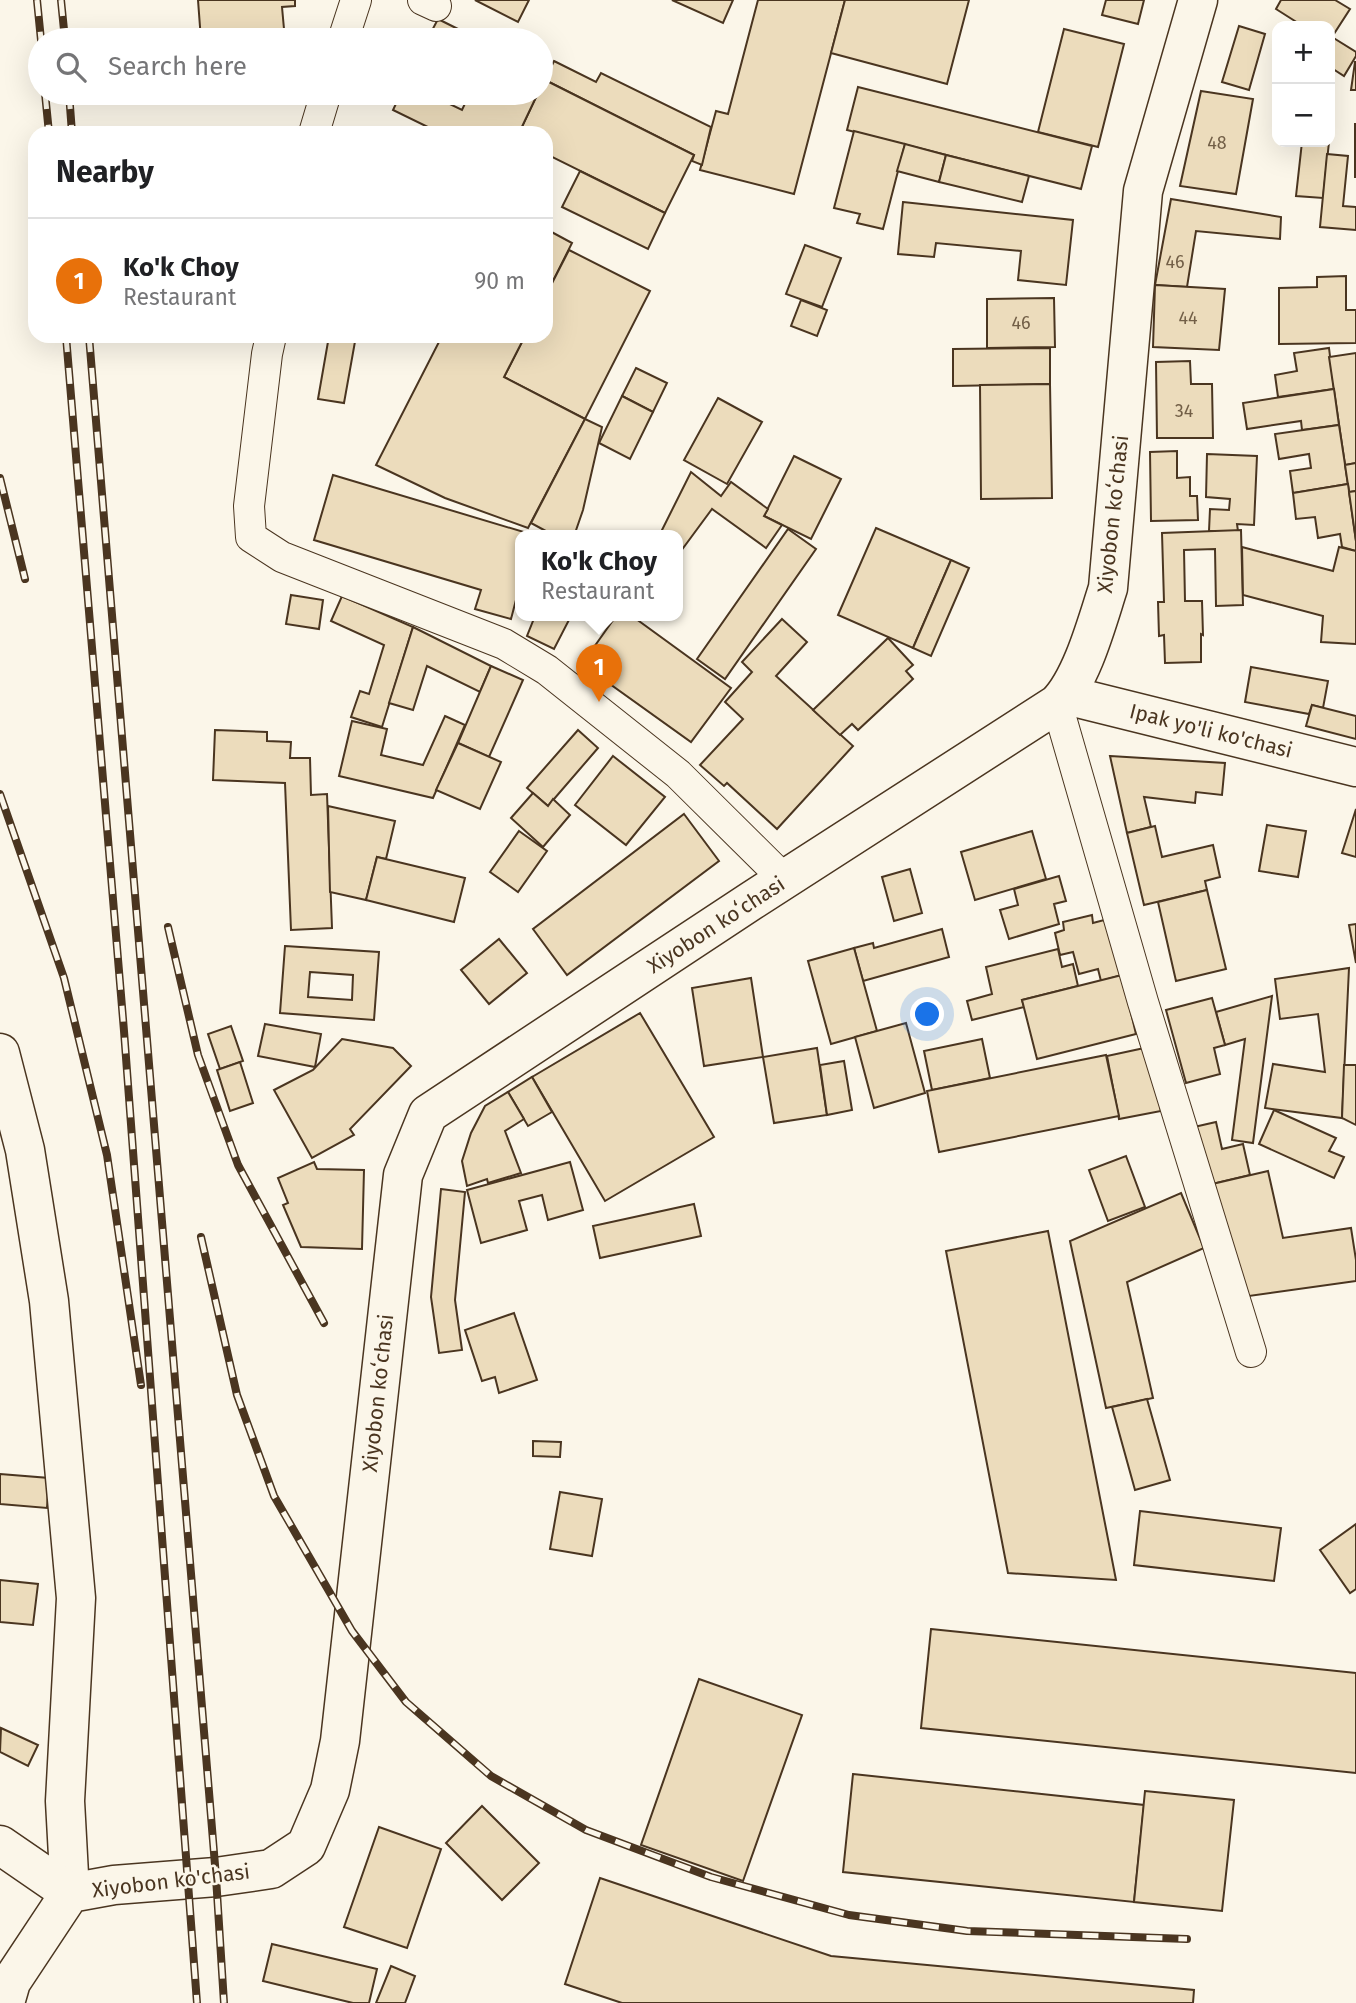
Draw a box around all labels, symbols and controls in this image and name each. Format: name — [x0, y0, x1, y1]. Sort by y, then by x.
map controls — [1272, 21, 1335, 147]
button: + — [1272, 21, 1335, 84]
search box — [28, 28, 553, 105]
icon: search — [52, 48, 90, 86]
text: Search here — [108, 51, 247, 82]
button: − — [1272, 84, 1335, 147]
house number: 48 — [1207, 132, 1227, 154]
text: Nearby — [56, 154, 154, 190]
house number: 46 — [1165, 251, 1185, 273]
text: Ko'k Choy — [123, 252, 239, 283]
text: 1 — [74, 267, 84, 295]
text: 90 m — [474, 267, 525, 295]
text: Restaurant — [123, 283, 236, 311]
house number: 44 — [1178, 307, 1198, 329]
house number: 46 — [1011, 312, 1031, 334]
house number: 34 — [1175, 400, 1194, 422]
street label: Xiyobon koʻchasi — [1092, 434, 1134, 594]
popup — [515, 530, 683, 621]
text: Ko'k Choy — [541, 546, 657, 577]
text: Restaurant — [541, 577, 654, 605]
pin: 1 — [576, 644, 622, 702]
street label: Ipak yo'li ko'chasi — [1127, 698, 1295, 764]
street label: Xiyobon koʻchasi — [642, 871, 790, 979]
your location — [910, 997, 944, 1031]
street label: Xiyobon koʻchasi — [357, 1313, 399, 1473]
street label: Xiyobon ko'chasi — [91, 1858, 251, 1904]

